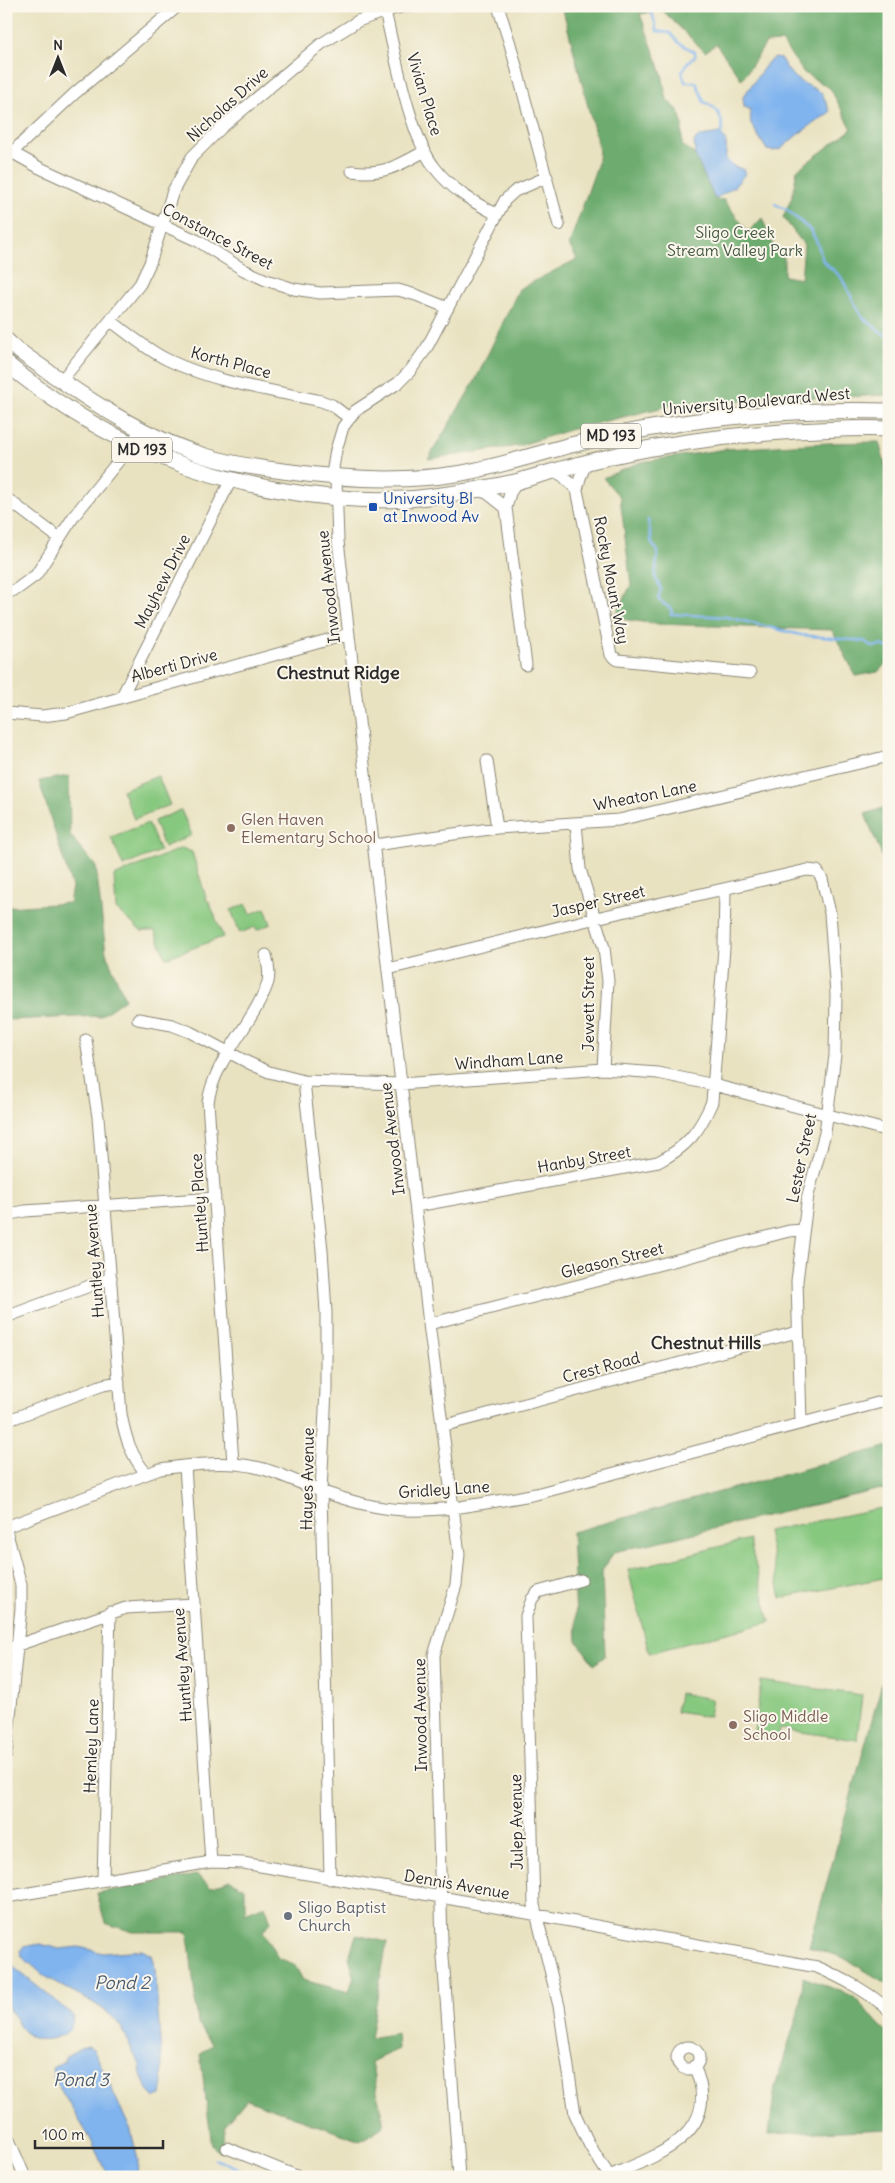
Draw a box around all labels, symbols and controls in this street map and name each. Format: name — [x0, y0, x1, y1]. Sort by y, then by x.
north arrow — [32, 32, 82, 82]
text: N — [53, 36, 63, 54]
street label: Vivian Place — [403, 50, 447, 138]
street label: Nicholas Drive — [182, 62, 272, 146]
street label: Constance Street — [159, 198, 277, 274]
park label: Sligo Creek Stream Valley Park — [667, 222, 803, 260]
street label: Korth Place — [189, 342, 273, 382]
street label: University Boulevard West — [661, 383, 851, 419]
road number: MD 193 — [581, 424, 641, 448]
road number: MD 193 — [112, 438, 172, 462]
place label: University Bl at Inwood Av — [383, 488, 479, 526]
marker: University Bl at Inwood Av — [367, 501, 379, 513]
street label: Rocky Mount Way — [590, 514, 634, 646]
street label: Inwood Avenue — [312, 530, 344, 644]
street label: Mayhew Drive — [130, 531, 194, 631]
street label: Alberti Drive — [129, 644, 219, 686]
district label: Chestnut Ridge — [276, 661, 400, 684]
street label: Wheaton Lane — [592, 775, 698, 815]
place label: Glen Haven Elementary School — [241, 809, 376, 847]
marker: Glen Haven Elementary School — [225, 822, 237, 834]
street label: Jasper Street — [549, 880, 647, 921]
street label: Jewett Street — [578, 956, 598, 1052]
street label: Windham Lane — [454, 1046, 564, 1074]
street label: Inwood Avenue — [375, 1081, 409, 1197]
street label: Lester Street — [782, 1111, 820, 1205]
street label: Hanby Street — [536, 1141, 633, 1177]
street label: Huntley Place — [186, 1153, 212, 1253]
street label: Huntley Avenue — [80, 1203, 108, 1319]
street label: Gleason Street — [559, 1237, 666, 1282]
district label: Chestnut Hills — [651, 1331, 761, 1354]
street label: Crest Road — [560, 1347, 642, 1387]
street label: Hayes Avenue — [296, 1427, 318, 1531]
street label: Gridley Lane — [398, 1476, 490, 1502]
street label: Huntley Avenue — [168, 1607, 196, 1723]
street label: Inwood Avenue — [409, 1658, 431, 1772]
street label: Hemley Lane — [79, 1698, 103, 1794]
place label: Sligo Middle School — [743, 1706, 828, 1744]
marker: Sligo Middle School — [727, 1719, 739, 1731]
street label: Julep Avenue — [505, 1774, 527, 1870]
street label: Dennis Avenue — [403, 1865, 511, 1903]
place label: Sligo Baptist Church — [298, 1897, 387, 1935]
marker: Sligo Baptist Church — [282, 1910, 294, 1922]
water label: Pond 2 — [94, 1971, 152, 1994]
water label: Pond 3 — [53, 2068, 111, 2091]
scale bar — [35, 2118, 162, 2150]
text: 100 m — [42, 2125, 84, 2144]

